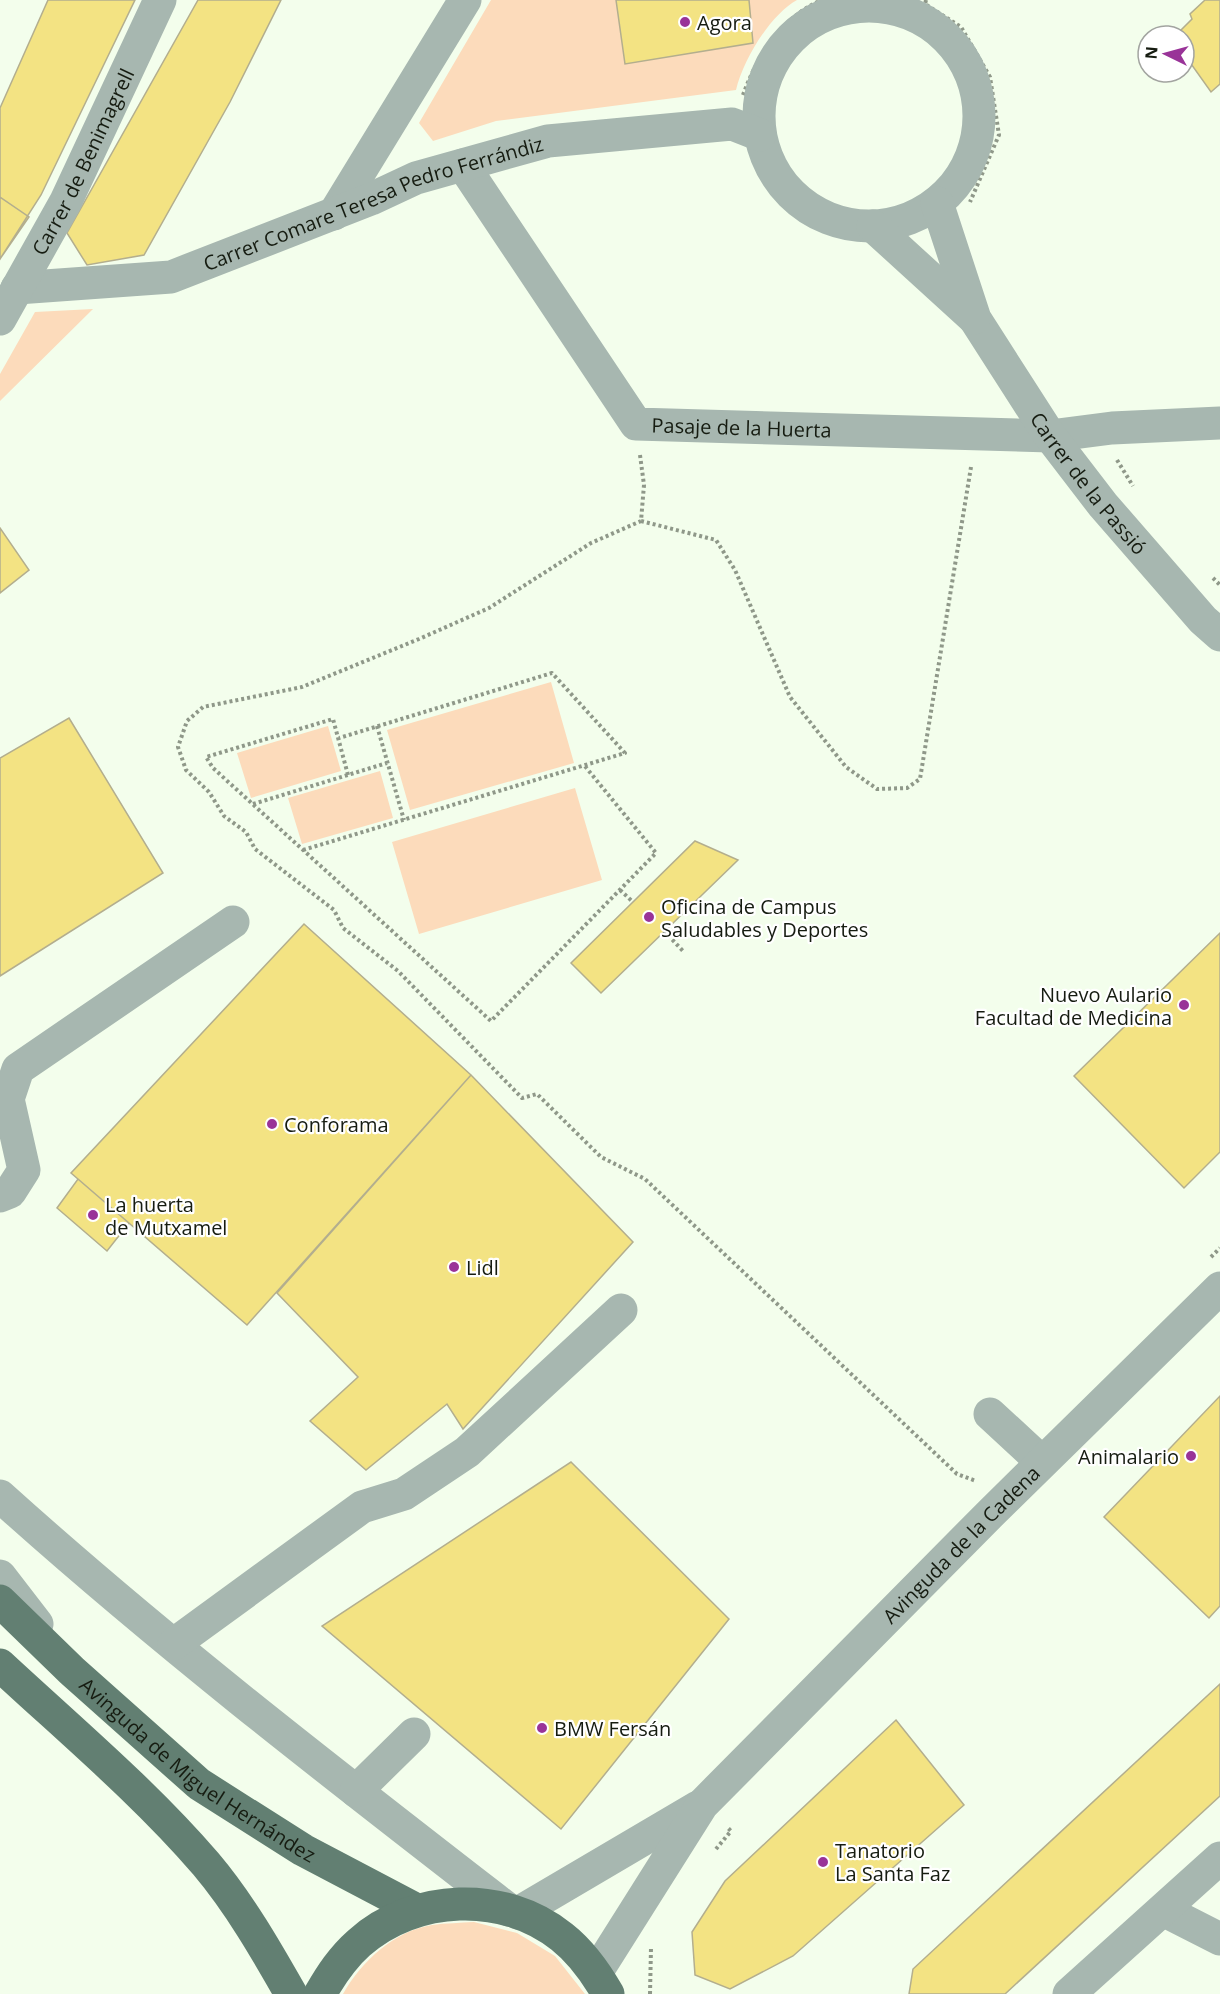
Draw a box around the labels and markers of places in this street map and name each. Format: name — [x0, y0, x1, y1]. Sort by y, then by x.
place label: Agora — [697, 9, 752, 36]
marker: Agora — [678, 15, 692, 29]
place label: Oficina de Campus Saludables y Deportes — [661, 893, 868, 943]
marker: Oficina de Campus Saludables y Deportes — [642, 910, 656, 924]
place label: Nuevo Aulario Facultad de Medicina — [975, 981, 1172, 1031]
marker: Nuevo Aulario Facultad de Medicina — [1177, 998, 1191, 1012]
place label: Conforama — [284, 1111, 389, 1138]
marker: Conforama — [265, 1117, 279, 1131]
place label: La huerta de Mutxamel — [105, 1191, 227, 1241]
marker: La huerta de Mutxamel — [86, 1208, 100, 1222]
place label: Lidl — [466, 1254, 499, 1281]
marker: Lidl — [447, 1260, 461, 1274]
place label: Animalario — [1078, 1443, 1179, 1470]
marker: Animalario — [1184, 1449, 1198, 1463]
place label: BMW Fersán — [554, 1715, 671, 1742]
marker: BMW Fersán — [535, 1721, 549, 1735]
place label: Tanatorio La Santa Faz — [835, 1837, 950, 1887]
marker: Tanatorio La Santa Faz — [816, 1855, 830, 1869]

